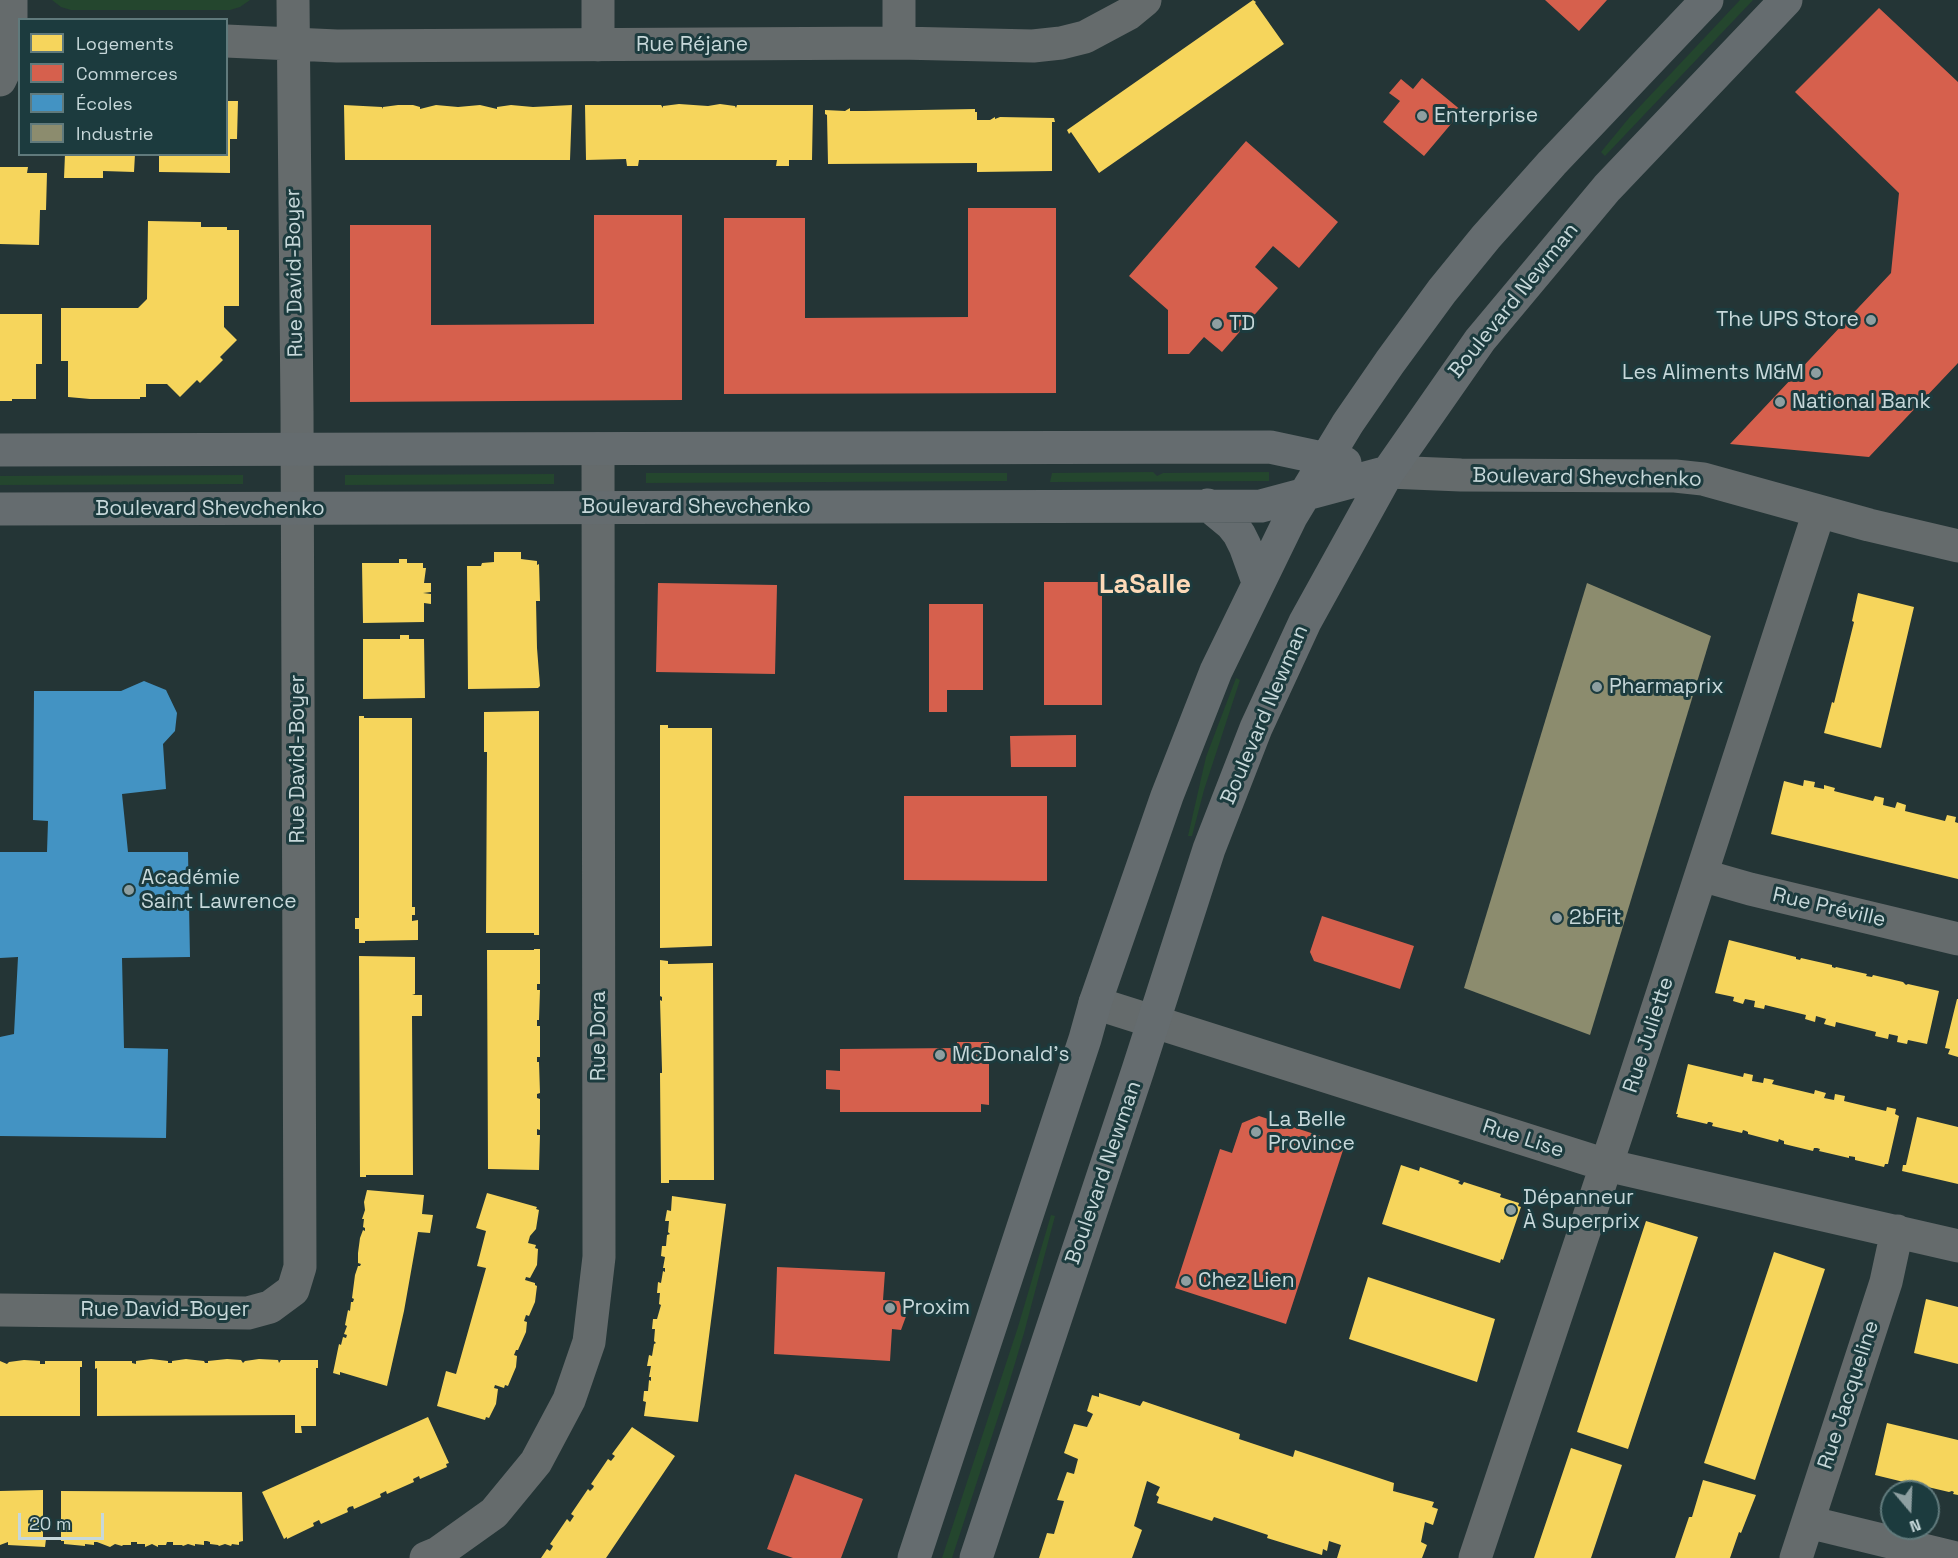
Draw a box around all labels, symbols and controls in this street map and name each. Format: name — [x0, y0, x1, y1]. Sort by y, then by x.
legend — [18, 18, 228, 156]
text: Logements — [76, 32, 174, 55]
street label: Rue Réjane — [636, 32, 748, 58]
text: Commerces — [76, 62, 178, 85]
text: Écoles — [76, 92, 133, 115]
place label: Enterprise — [1434, 103, 1538, 129]
marker: Enterprise — [1415, 109, 1429, 123]
text: Industrie — [76, 122, 153, 145]
street label: Rue David-Boyer — [281, 188, 309, 358]
street label: Boulevard Newman — [1444, 218, 1584, 384]
place label: The UPS Store — [1716, 307, 1859, 333]
place label: TD — [1229, 311, 1255, 337]
marker: The UPS Store — [1864, 313, 1878, 327]
marker: TD — [1210, 317, 1224, 331]
place label: Les Aliments M&M — [1622, 360, 1804, 386]
marker: Les Aliments M&M — [1809, 366, 1823, 380]
place label: National Bank — [1792, 389, 1931, 415]
marker: National Bank — [1773, 395, 1787, 409]
street label: Boulevard Shevchenko — [1472, 463, 1702, 493]
street label: Boulevard Shevchenko — [581, 494, 811, 520]
street label: Boulevard Shevchenko — [95, 496, 325, 522]
district label: LaSalle — [1099, 570, 1191, 602]
street label: Boulevard Newman — [1216, 622, 1314, 808]
place label: Pharmaprix — [1609, 674, 1724, 700]
street label: Rue David-Boyer — [285, 675, 311, 843]
marker: Pharmaprix — [1590, 680, 1604, 694]
place label: Académie Saint Lawrence — [141, 865, 297, 915]
marker: Académie Saint Lawrence — [122, 883, 136, 897]
street label: Rue Préville — [1770, 883, 1888, 933]
place label: 2bFit — [1569, 905, 1621, 931]
marker: 2bFit — [1550, 911, 1564, 925]
street label: Rue Juliette — [1618, 974, 1680, 1096]
street label: Rue Dora — [586, 991, 612, 1081]
place label: McDonald's — [952, 1042, 1070, 1068]
marker: McDonald's — [933, 1048, 947, 1062]
street label: Boulevard Newman — [1061, 1078, 1147, 1268]
place label: La Belle Province — [1268, 1107, 1355, 1157]
street label: Rue Lise — [1479, 1114, 1567, 1164]
marker: La Belle Province — [1249, 1125, 1263, 1139]
place label: Dépanneur À Superprix — [1523, 1185, 1640, 1235]
marker: Dépanneur À Superprix — [1504, 1203, 1518, 1217]
place label: Chez Lien — [1198, 1268, 1295, 1294]
marker: Chez Lien — [1179, 1274, 1193, 1288]
place label: Proxim — [902, 1295, 970, 1321]
street label: Rue David-Boyer — [81, 1297, 249, 1323]
marker: Proxim — [883, 1301, 897, 1315]
street label: Rue Jacqueline — [1813, 1318, 1885, 1472]
north arrow — [1880, 1480, 1940, 1540]
scale bar — [21, 1501, 106, 1539]
text: 20 m — [29, 1512, 72, 1535]
text: N — [1907, 1514, 1924, 1537]

